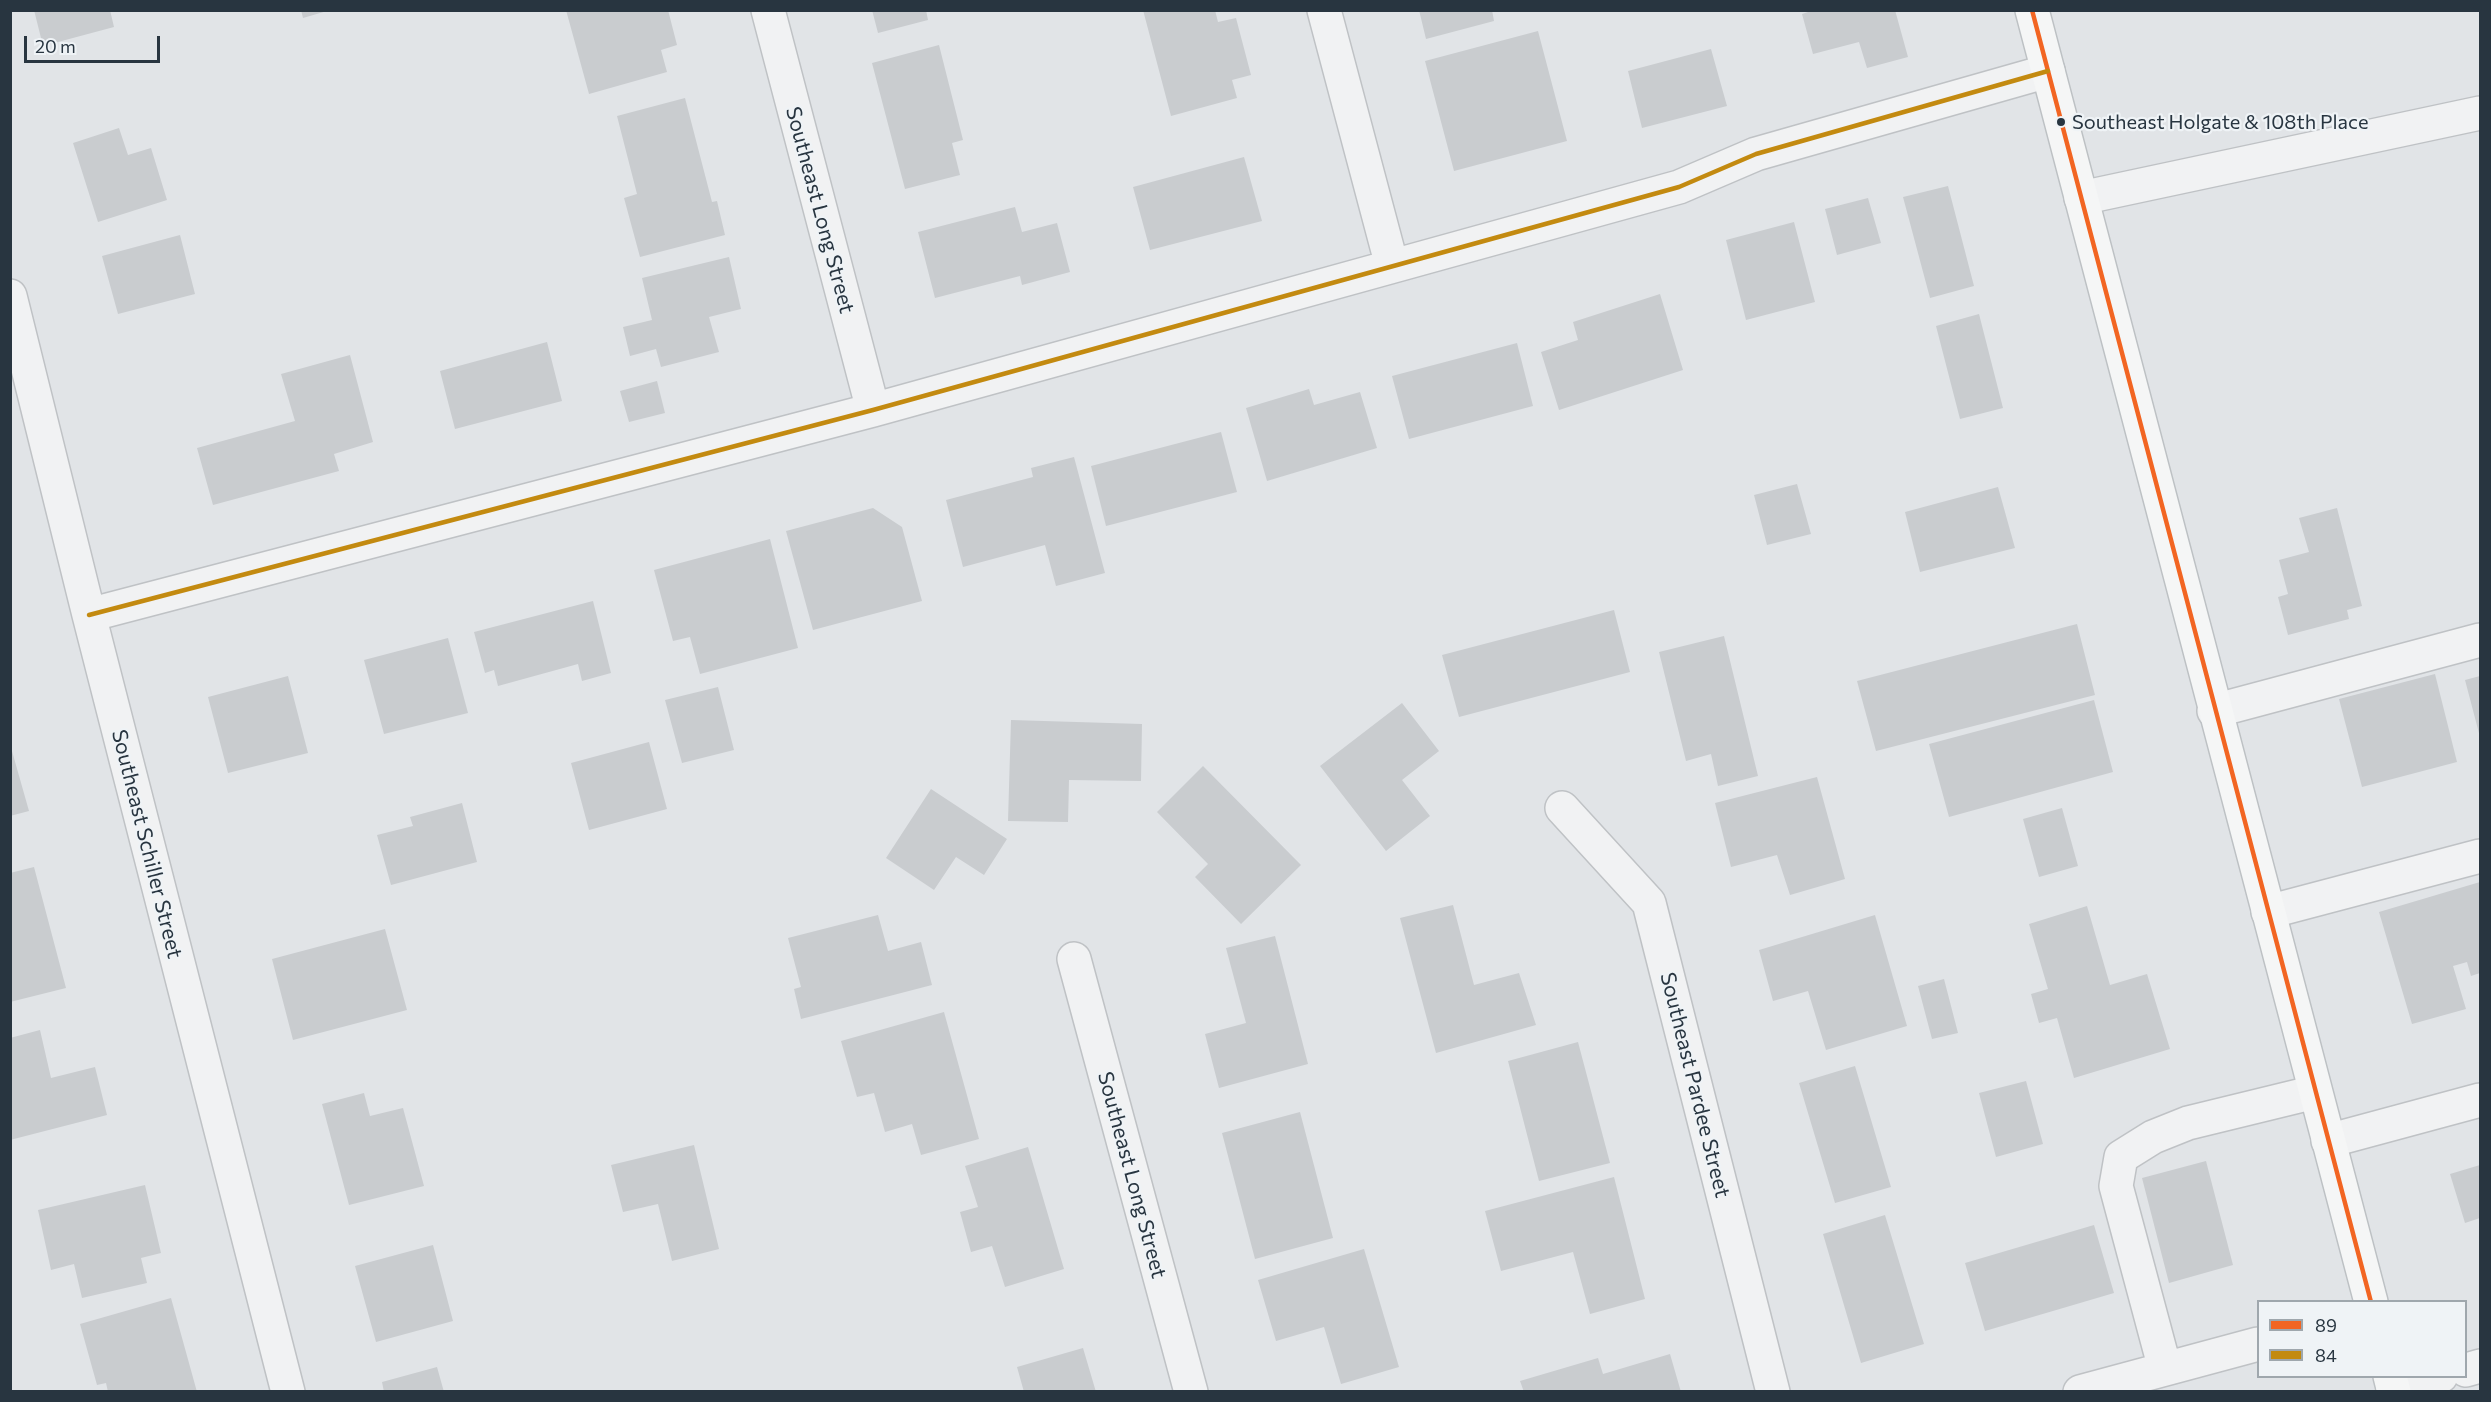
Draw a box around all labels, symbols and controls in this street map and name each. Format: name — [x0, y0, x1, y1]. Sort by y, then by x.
scale bar — [27, 24, 164, 62]
text: 20 m — [35, 35, 76, 57]
street label: Southeast Long Street — [780, 104, 860, 316]
place label: Southeast Holgate & 108th Place — [2072, 110, 2368, 134]
marker: Southeast Holgate & 108th Place — [2055, 116, 2067, 128]
street label: Southeast Schiller Street — [106, 727, 188, 961]
street label: Southeast Pardee Street — [1655, 970, 1735, 1200]
street label: Southeast Long Street — [1092, 1069, 1172, 1281]
legend — [2257, 1300, 2467, 1378]
text: 89 — [2315, 1314, 2337, 1336]
text: 84 — [2315, 1344, 2337, 1366]

